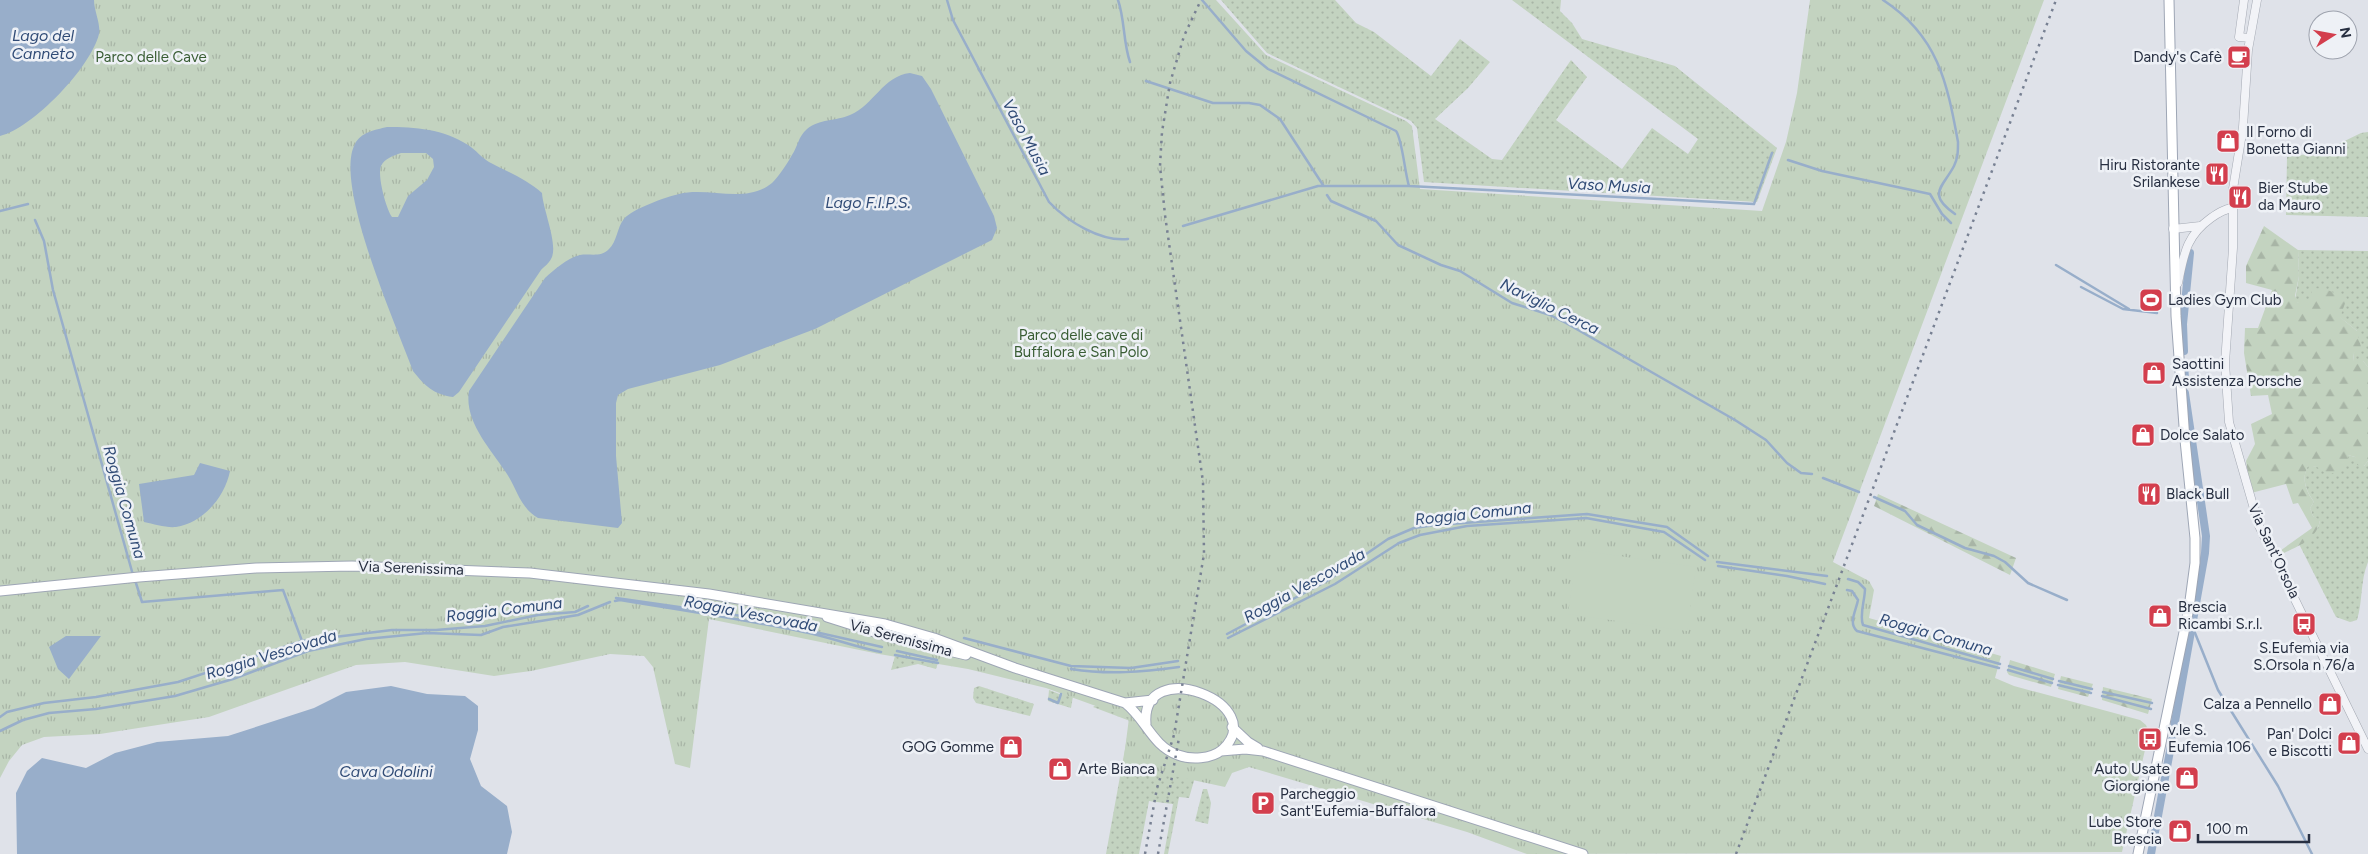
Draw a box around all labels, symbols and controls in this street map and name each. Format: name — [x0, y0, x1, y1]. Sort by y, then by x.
north arrow — [2308, 10, 2358, 60]
water label: Lago del Canneto — [11, 26, 75, 63]
text: N — [2336, 26, 2355, 40]
cafe icon: Dandy's Cafè — [2226, 44, 2252, 70]
park label: Parco delle Cave — [95, 48, 207, 66]
place label: Dandy's Cafè — [2133, 48, 2222, 66]
water label: Vaso Musia — [999, 96, 1055, 179]
place label: Il Forno di Bonetta Gianni — [2246, 123, 2346, 158]
shop icon: Il Forno di Bonetta Gianni — [2215, 128, 2241, 154]
place label: Hiru Ristorante Srilankese — [2099, 156, 2200, 191]
restaurant icon: Hiru Ristorante Srilankese — [2204, 161, 2230, 187]
water label: Vaso Musia — [1567, 174, 1651, 197]
place label: Bier Stube da Mauro — [2258, 179, 2328, 214]
restaurant icon: Bier Stube da Mauro — [2227, 184, 2253, 210]
water label: Lago F.I.P.S. — [825, 193, 911, 212]
water label: Naviglio Cerca — [1497, 274, 1602, 339]
sports icon: Ladies Gym Club — [2138, 287, 2164, 313]
place label: Ladies Gym Club — [2168, 291, 2282, 309]
park label: Parco delle cave di Buffalora e San Polo — [1014, 326, 1149, 361]
place label: Saottini Assistenza Porsche — [2172, 355, 2301, 390]
shop icon: Saottini Assistenza Porsche — [2141, 360, 2167, 386]
shop icon: Dolce Salato — [2130, 422, 2156, 448]
place label: Dolce Salato — [2160, 426, 2245, 444]
water label: Roggia Comuna — [99, 443, 150, 561]
restaurant icon: Black Bull — [2136, 481, 2162, 507]
place label: Black Bull — [2166, 485, 2229, 503]
water label: Roggia Comuna — [1414, 498, 1532, 529]
street label: Via Sant'Orsola — [2244, 501, 2304, 601]
water label: Roggia Vescovada — [1240, 544, 1368, 627]
street label: Via Serenissima — [358, 557, 464, 579]
water label: Roggia Vescovada — [682, 591, 819, 636]
water label: Roggia Comuna — [445, 593, 563, 626]
place label: Brescia Ricambi S.r.l. — [2178, 598, 2262, 633]
shop icon: Brescia Ricambi S.r.l. — [2147, 603, 2173, 629]
water label: Roggia Comuna — [1877, 609, 1995, 660]
bus stop icon: S.Eufemia via S.Orsola n 76/a — [2291, 611, 2317, 637]
street label: Via Serenissima — [848, 616, 954, 660]
water label: Roggia Vescovada — [203, 626, 339, 683]
place label: S.Eufemia via S.Orsola n 76/a — [2253, 639, 2355, 674]
shop icon: Calza a Pennello — [2317, 691, 2343, 717]
place label: Calza a Pennello — [2203, 695, 2312, 713]
place label: v.le S. Eufemia 106 — [2168, 721, 2251, 756]
place label: Pan' Dolci e Biscotti — [2267, 725, 2332, 760]
bus stop icon: v.le S. Eufemia 106 — [2137, 726, 2163, 752]
shop icon: Pan' Dolci e Biscotti — [2336, 730, 2362, 756]
shop icon: GOG Gomme — [998, 734, 1024, 760]
place label: GOG Gomme — [902, 738, 994, 756]
shop icon: Arte Bianca — [1047, 756, 1073, 782]
place label: Arte Bianca — [1078, 760, 1155, 778]
place label: Auto Usate Giorgione — [2094, 760, 2170, 795]
water label: Cava Odolini — [339, 762, 433, 781]
shop icon: Auto Usate Giorgione — [2174, 765, 2200, 791]
place label: Parcheggio Sant'Eufemia-Buffalora — [1280, 785, 1436, 820]
parking icon: Parcheggio Sant'Eufemia-Buffalora — [1250, 790, 1276, 816]
scale bar — [2198, 812, 2309, 844]
place label: Lube Store Brescia — [2088, 813, 2162, 848]
shop icon: Lube Store Brescia — [2167, 818, 2193, 844]
text: 100 m — [2206, 820, 2248, 838]

